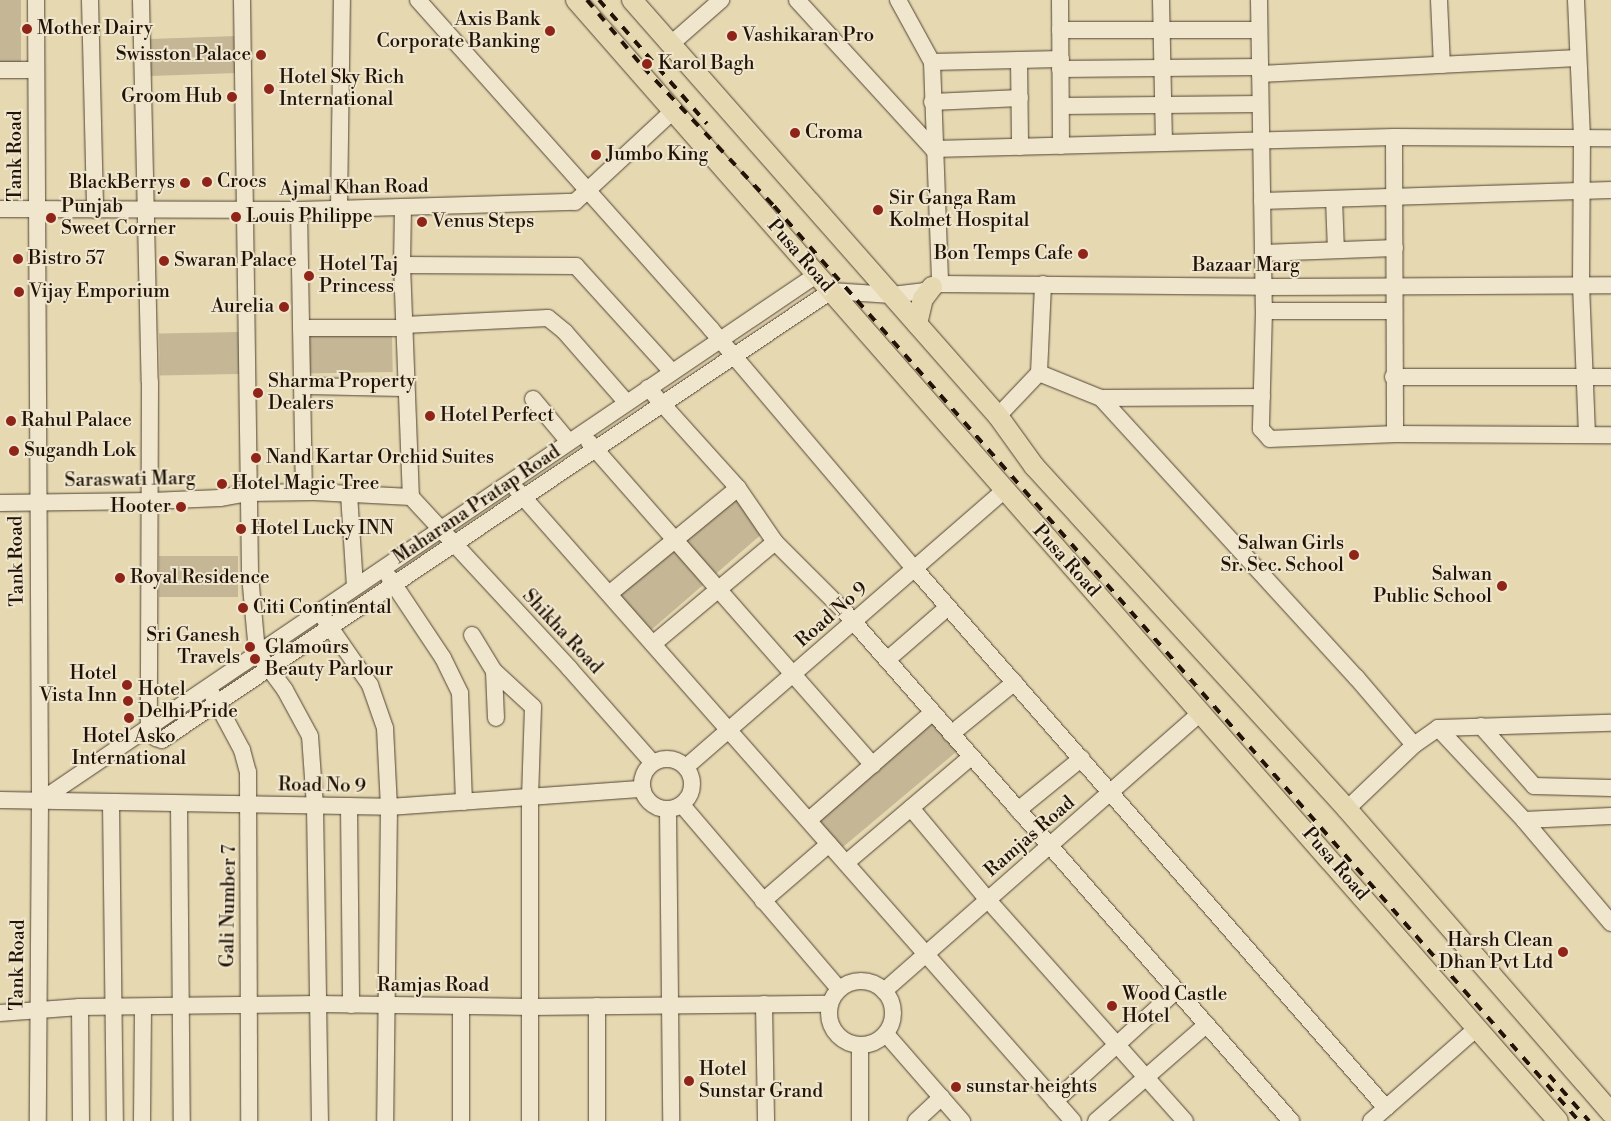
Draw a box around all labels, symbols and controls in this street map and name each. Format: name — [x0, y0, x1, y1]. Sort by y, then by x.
place label: Axis Bank Corporate Banking — [376, 9, 540, 53]
place label: Mother Dairy — [37, 18, 153, 40]
marker: Mother Dairy — [21, 23, 33, 35]
marker: Axis Bank Corporate Banking — [544, 25, 556, 37]
place label: Vashikaran Pro — [742, 25, 874, 47]
marker: Vashikaran Pro — [726, 30, 738, 42]
place label: Swisston Palace — [116, 44, 251, 66]
marker: Swisston Palace — [255, 49, 267, 61]
place label: Karol Bagh — [658, 53, 755, 75]
marker: Karol Bagh — [640, 57, 654, 71]
place label: Hotel Sky Rich International — [279, 67, 404, 111]
marker: Hotel Sky Rich International — [263, 83, 275, 95]
place label: Groom Hub — [121, 86, 222, 108]
marker: Groom Hub — [226, 91, 238, 103]
street label: Tank Road — [5, 110, 27, 202]
place label: Croma — [805, 122, 863, 144]
marker: Croma — [789, 127, 801, 139]
place label: Jumbo King — [606, 144, 708, 166]
marker: Jumbo King — [590, 149, 602, 161]
place label: Crocs — [217, 171, 267, 193]
place label: BlackBerrys — [69, 172, 175, 194]
street label: Ajmal Khan Road — [279, 175, 429, 201]
marker: Crocs — [201, 176, 213, 188]
marker: BlackBerrys — [179, 177, 191, 189]
place label: Sir Ganga Ram Kolmet Hospital — [889, 188, 1029, 232]
place label: Punjab Sweet Corner — [61, 196, 176, 240]
marker: Sir Ganga Ram Kolmet Hospital — [871, 203, 885, 217]
place label: Louis Philippe — [246, 206, 373, 228]
marker: Louis Philippe — [230, 211, 242, 223]
place label: Venus Steps — [432, 211, 534, 233]
marker: Punjab Sweet Corner — [45, 212, 57, 224]
street label: Pusa Road — [762, 215, 838, 297]
marker: Venus Steps — [416, 216, 428, 228]
place label: Bon Temps Cafe — [934, 243, 1073, 265]
place label: Bistro 57 — [28, 248, 105, 270]
marker: Bon Temps Cafe — [1077, 248, 1089, 260]
place label: Swaran Palace — [174, 250, 297, 272]
marker: Bistro 57 — [12, 253, 24, 265]
place label: Hotel Taj Princess — [319, 254, 398, 298]
marker: Swaran Palace — [158, 255, 170, 267]
street label: Bazaar Marg — [1192, 255, 1300, 277]
marker: Hotel Taj Princess — [303, 270, 315, 282]
place label: Vijay Emporium — [29, 281, 170, 303]
marker: Vijay Emporium — [13, 286, 25, 298]
place label: Aurelia — [211, 296, 274, 318]
marker: Aurelia — [278, 301, 290, 313]
place label: Sharma Property Dealers — [268, 371, 416, 415]
marker: Sharma Property Dealers — [252, 387, 264, 399]
place label: Hotel Perfect — [440, 405, 554, 427]
place label: Rahul Palace — [21, 410, 132, 432]
marker: Hotel Perfect — [424, 410, 436, 422]
marker: Rahul Palace — [5, 415, 17, 427]
place label: Sugandh Lok — [24, 440, 136, 462]
street label: Maharana Pratap Road — [389, 441, 565, 569]
marker: Sugandh Lok — [8, 445, 20, 457]
place label: Nand Kartar Orchid Suites — [266, 447, 494, 469]
marker: Nand Kartar Orchid Suites — [250, 452, 262, 464]
street label: Saraswati Marg — [64, 467, 196, 493]
place label: Hotel Magic Tree — [232, 473, 379, 495]
marker: Hotel Magic Tree — [216, 478, 228, 490]
place label: Hooter — [110, 496, 171, 518]
marker: Hooter — [175, 501, 187, 513]
street label: Tank Road — [5, 515, 29, 607]
place label: Hotel Lucky INN — [251, 518, 394, 540]
street label: Pusa Road — [1027, 520, 1105, 602]
marker: Hotel Lucky INN — [235, 523, 247, 535]
place label: Salwan Girls Sr. Sec. School — [1220, 533, 1344, 577]
marker: Salwan Girls Sr. Sec. School — [1348, 549, 1360, 561]
place label: Salwan Public School — [1373, 564, 1492, 608]
place label: Royal Residence — [130, 567, 270, 589]
marker: Royal Residence — [114, 572, 126, 584]
street label: Road No 9 — [791, 578, 873, 652]
marker: Salwan Public School — [1496, 580, 1508, 592]
street label: Shikha Road — [517, 585, 607, 679]
place label: Citi Continental — [253, 597, 392, 619]
marker: Citi Continental — [237, 602, 249, 614]
place label: Sri Ganesh Travels — [146, 625, 240, 669]
place label: Glamours Beauty Parlour — [265, 637, 393, 681]
marker: Sri Ganesh Travels — [244, 641, 256, 653]
marker: Glamours Beauty Parlour — [249, 653, 261, 665]
place label: Hotel Vista Inn — [39, 663, 117, 707]
marker: Hotel Vista Inn — [121, 679, 133, 691]
place label: Hotel Delhi Pride — [138, 679, 238, 723]
marker: Hotel Delhi Pride — [122, 695, 134, 707]
marker: Hotel Asko International — [123, 712, 135, 724]
place label: Hotel Asko International — [72, 726, 186, 770]
street label: Road No 9 — [278, 774, 366, 798]
street label: Ramjas Road — [980, 792, 1080, 882]
street label: Pusa Road — [1297, 823, 1373, 905]
street label: Gali Number 7 — [217, 844, 241, 968]
street label: Tank Road — [6, 919, 30, 1011]
place label: Harsh Clean Dhan Pvt Ltd — [1439, 930, 1553, 974]
marker: Harsh Clean Dhan Pvt Ltd — [1557, 946, 1569, 958]
street label: Ramjas Road — [377, 975, 489, 997]
place label: Wood Castle Hotel — [1122, 984, 1227, 1028]
marker: Wood Castle Hotel — [1106, 1000, 1118, 1012]
place label: Hotel Sunstar Grand — [699, 1059, 823, 1103]
marker: Hotel Sunstar Grand — [683, 1075, 695, 1087]
place label: sunstar heights — [966, 1076, 1097, 1098]
marker: sunstar heights — [950, 1081, 962, 1093]

